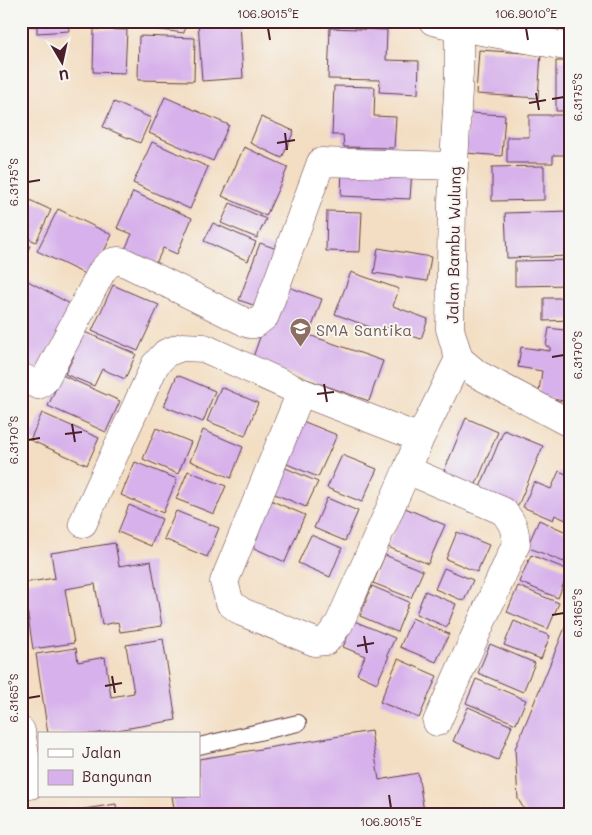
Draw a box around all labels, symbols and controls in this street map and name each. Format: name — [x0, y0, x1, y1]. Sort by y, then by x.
text: 106.9015°E — [237, 5, 299, 21]
text: 106.9010°E — [495, 5, 557, 21]
north arrow — [38, 38, 88, 88]
text: U — [58, 65, 70, 85]
text: 6.3175°S — [569, 73, 585, 121]
text: 6.3175°S — [5, 158, 21, 206]
street label: Jalan Bambu Wulung — [441, 166, 465, 324]
school or university icon: SMA Santika — [288, 317, 312, 348]
place label: SMA Santika — [316, 319, 412, 340]
text: 6.3170°S — [569, 330, 585, 379]
text: 6.3170°S — [5, 415, 21, 464]
text: 6.3165°S — [569, 588, 585, 637]
text: 6.3165°S — [5, 673, 21, 722]
legend — [38, 732, 200, 798]
text: Jalan — [82, 742, 121, 762]
text: Bangunan — [82, 766, 152, 786]
text: 106.9015°E — [360, 813, 422, 829]

